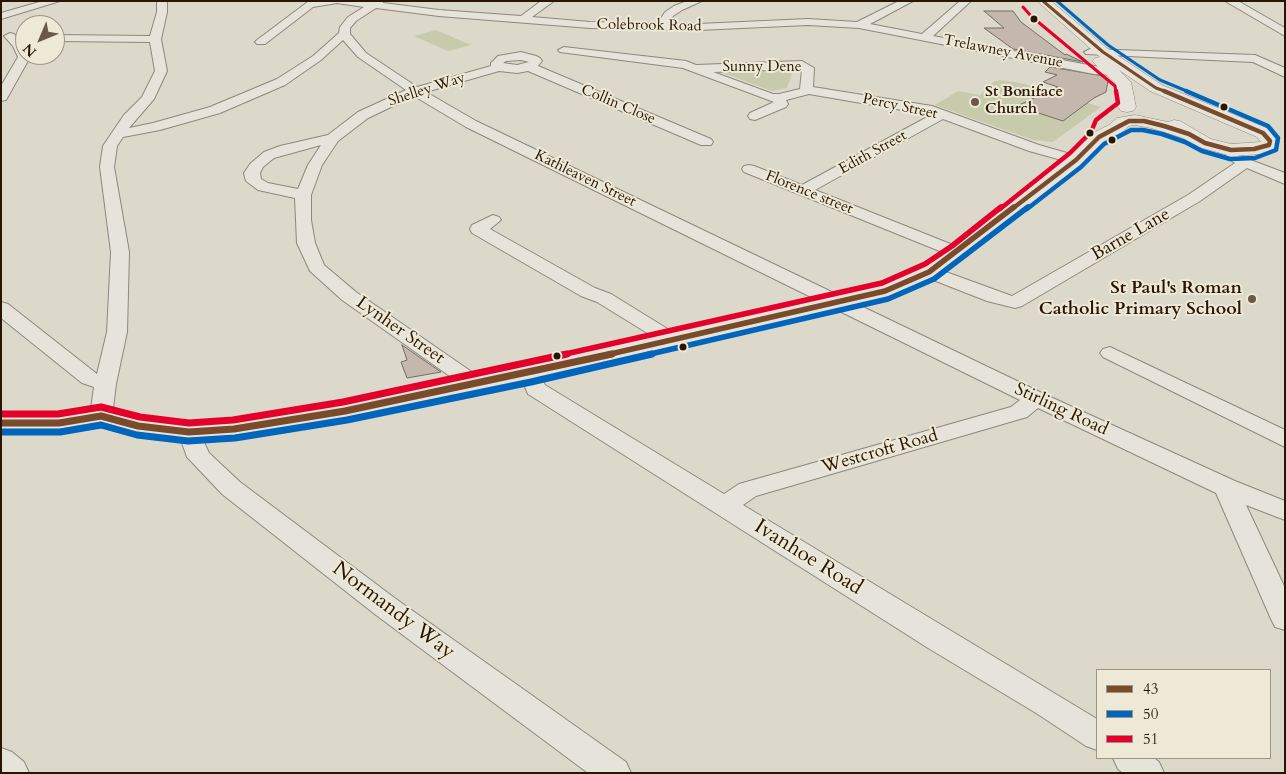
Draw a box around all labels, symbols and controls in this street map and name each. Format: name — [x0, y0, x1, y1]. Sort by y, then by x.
unlabelled marker — [1029, 14, 1039, 24]
north arrow — [15, 15, 65, 65]
street label: Colebrook Road — [596, 16, 702, 36]
street label: Trelawney Avenue — [942, 32, 1064, 72]
text: N — [19, 39, 41, 61]
street label: Sunny Dene — [722, 59, 802, 77]
street label: Shelley Way — [386, 69, 468, 111]
street label: Collin Close — [578, 81, 658, 129]
place label: St Boniface Church — [985, 84, 1063, 119]
street label: Percy Street — [861, 90, 939, 124]
marker: St Boniface Church — [969, 96, 981, 108]
unlabelled marker — [1219, 102, 1229, 112]
street label: Edith Street — [836, 127, 910, 179]
unlabelled marker — [1085, 128, 1095, 138]
unlabelled marker — [1107, 135, 1117, 145]
street label: Kathleaven Street — [531, 147, 639, 211]
street label: Florence street — [763, 167, 855, 219]
street label: Barne Lane — [1088, 204, 1174, 266]
place label: St Paul's Roman Catholic Primary School — [1039, 278, 1242, 320]
street label: Lynher Street — [351, 293, 449, 369]
marker: St Paul's Roman Catholic Primary School — [1246, 293, 1258, 305]
unlabelled marker — [678, 342, 688, 352]
unlabelled marker — [552, 351, 562, 361]
street label: Stirling Road — [1011, 379, 1111, 441]
street label: Westcroft Road — [819, 425, 941, 479]
street label: Ivanhoe Road — [749, 515, 867, 601]
street label: Normandy Way — [327, 557, 459, 665]
legend — [1096, 669, 1271, 759]
text: 43 — [1143, 679, 1158, 699]
text: 50 — [1143, 704, 1158, 724]
text: 51 — [1143, 729, 1158, 749]

